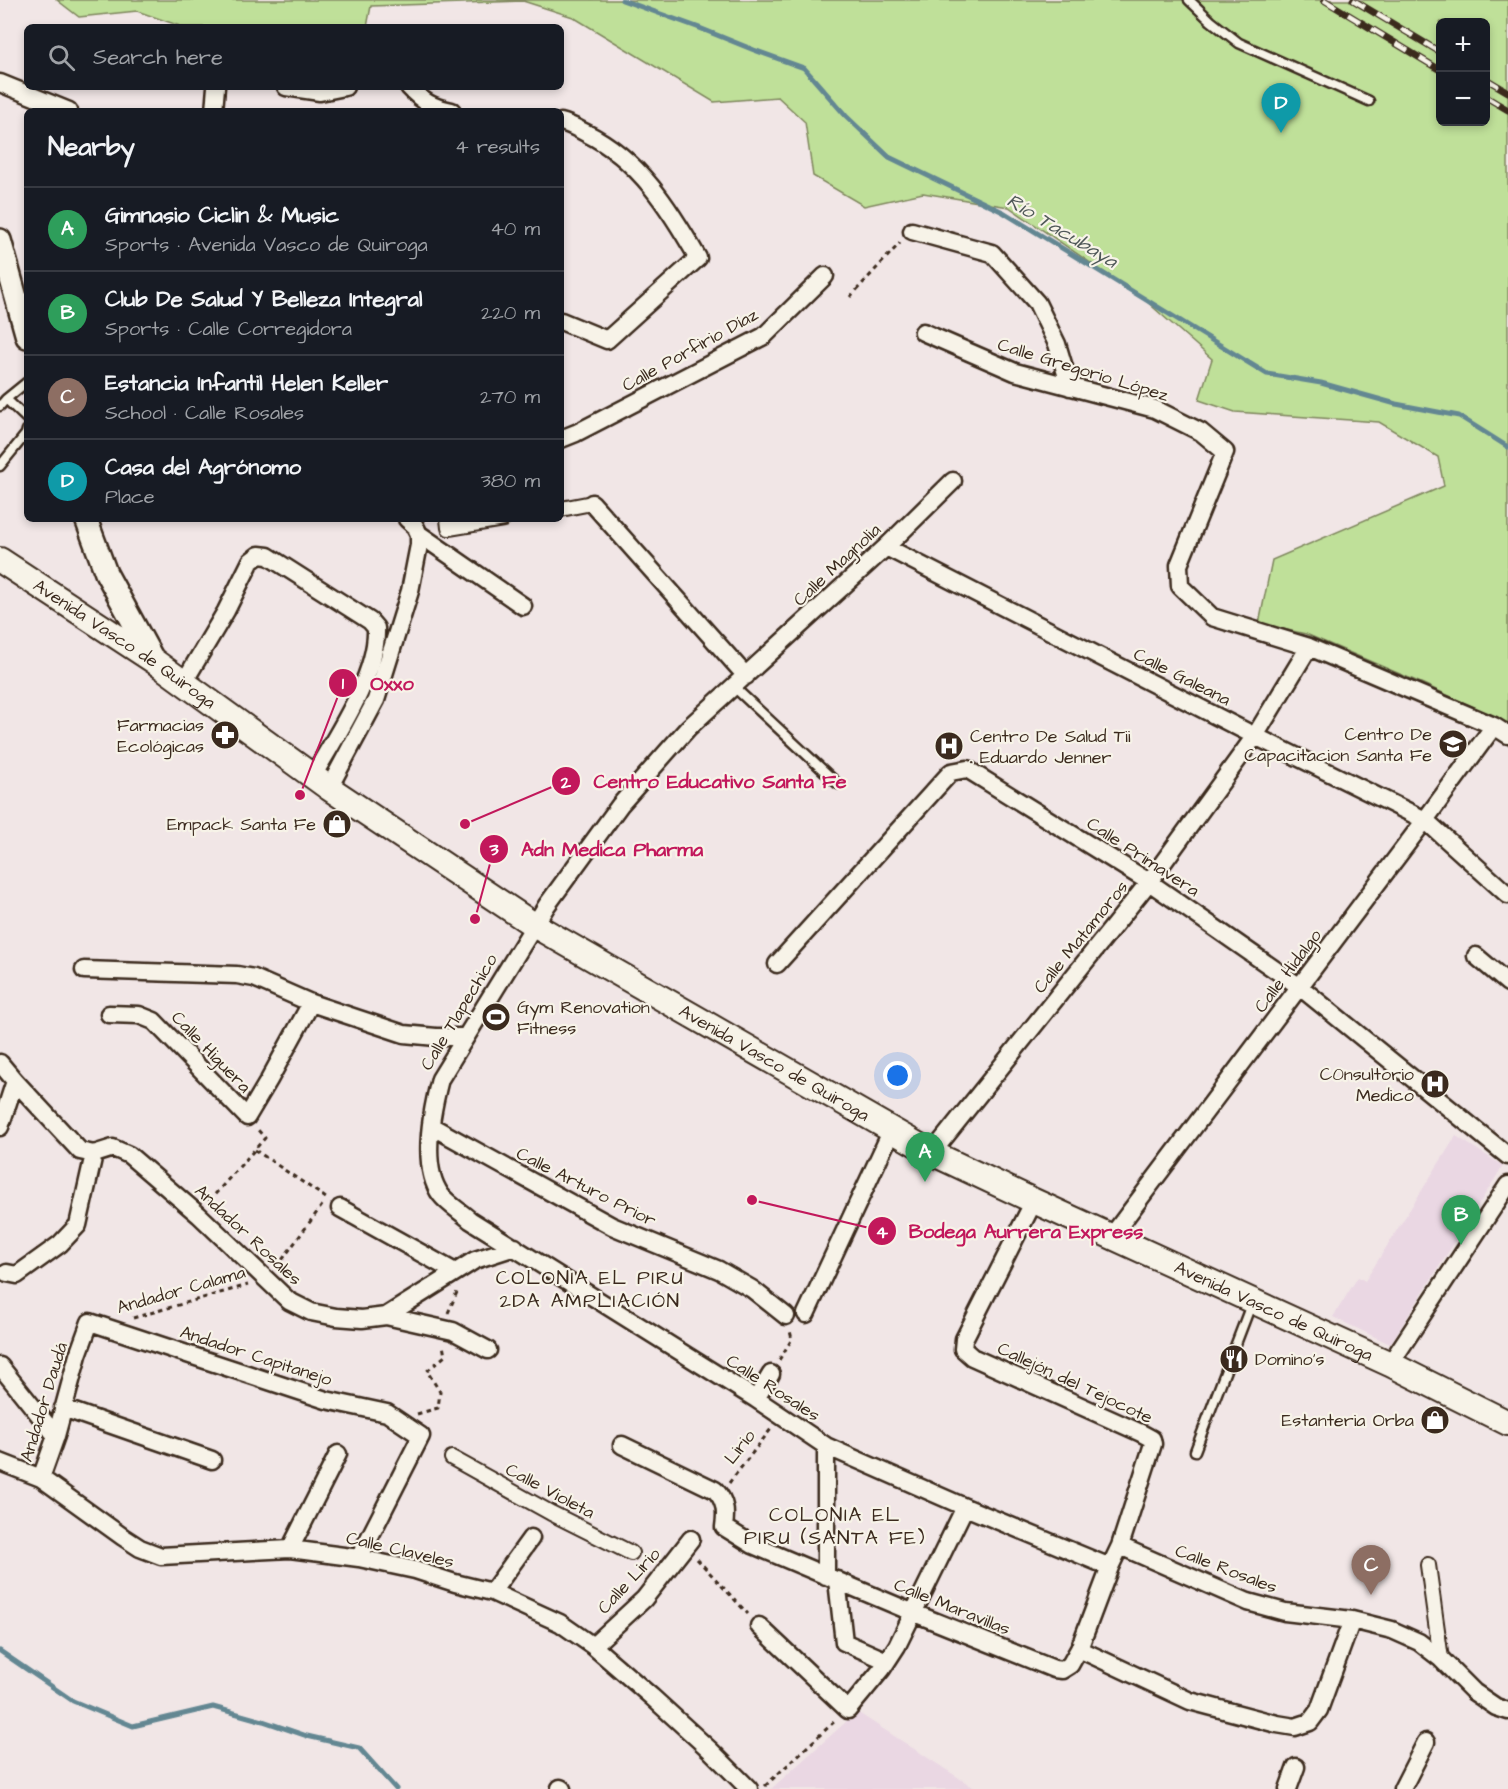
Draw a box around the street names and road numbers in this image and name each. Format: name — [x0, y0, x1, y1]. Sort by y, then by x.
street label: Calle Porfirio Díaz — [618, 302, 763, 398]
street label: Calle Gregorio López — [994, 332, 1172, 409]
street label: Calle Magnolia — [788, 518, 887, 613]
street label: Avenida Vasco de Quiroga — [28, 573, 221, 714]
street label: Calle Galeana — [1129, 642, 1235, 712]
street label: Calle Primavera — [1082, 811, 1204, 903]
street label: Calle Matamoros — [1028, 875, 1134, 999]
street label: Calle Hidalgo — [1248, 924, 1329, 1019]
street label: Calle Tlapechico — [414, 949, 504, 1075]
street label: Avenida Vasco de Quiroga — [675, 998, 874, 1127]
street label: Calle Higuera — [165, 1005, 257, 1099]
street label: Calle Arturo Prior — [512, 1141, 660, 1233]
street label: Andador Rosales — [189, 1179, 307, 1291]
street label: Avenida Vasco de Quiroga — [1170, 1254, 1377, 1367]
street label: Andador Calama — [114, 1260, 248, 1320]
street label: Andador Capitanejo — [177, 1320, 335, 1392]
street label: Callejón del Tejocote — [993, 1336, 1157, 1430]
street label: Andador Daudá — [14, 1339, 74, 1465]
street label: Calle Rosales — [721, 1348, 825, 1428]
street label: Lirio — [718, 1424, 762, 1470]
street label: Calle Violeta — [501, 1457, 599, 1525]
street label: Calle Claveles — [344, 1525, 456, 1575]
street label: Calle Rosales — [1171, 1538, 1281, 1600]
street label: Calle Lirio — [592, 1542, 666, 1620]
street label: Calle Maravillas — [890, 1572, 1014, 1642]

